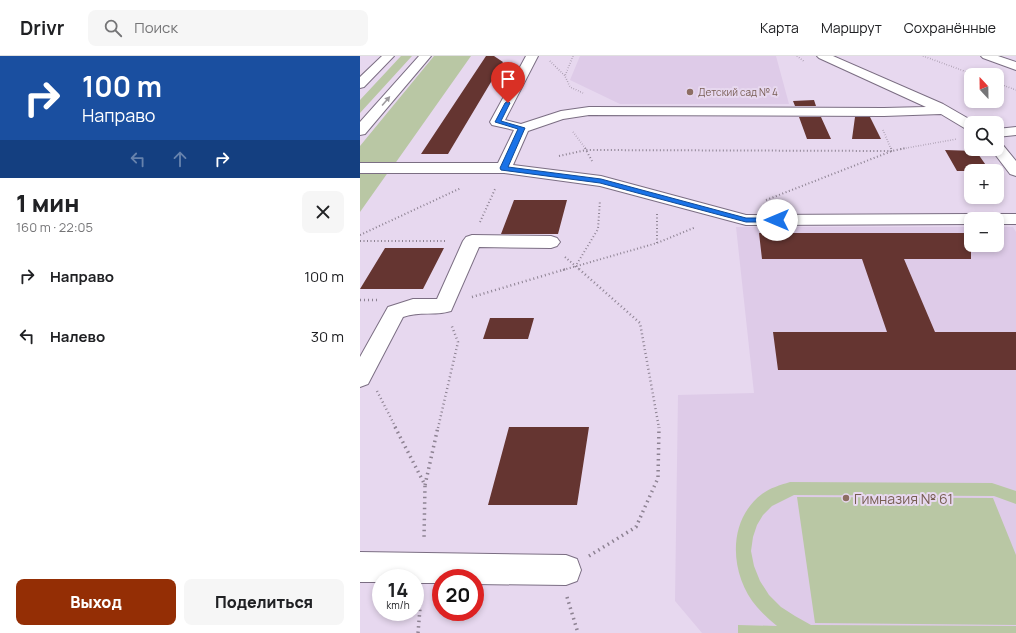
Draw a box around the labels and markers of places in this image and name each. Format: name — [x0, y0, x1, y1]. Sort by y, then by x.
pin — [491, 62, 525, 103]
place label: Детский сад № 4 — [698, 85, 778, 99]
marker: Детский сад № 4 — [685, 87, 695, 97]
place label: Гимназия № 61 — [854, 489, 953, 508]
marker: Гимназия № 61 — [841, 493, 851, 503]

